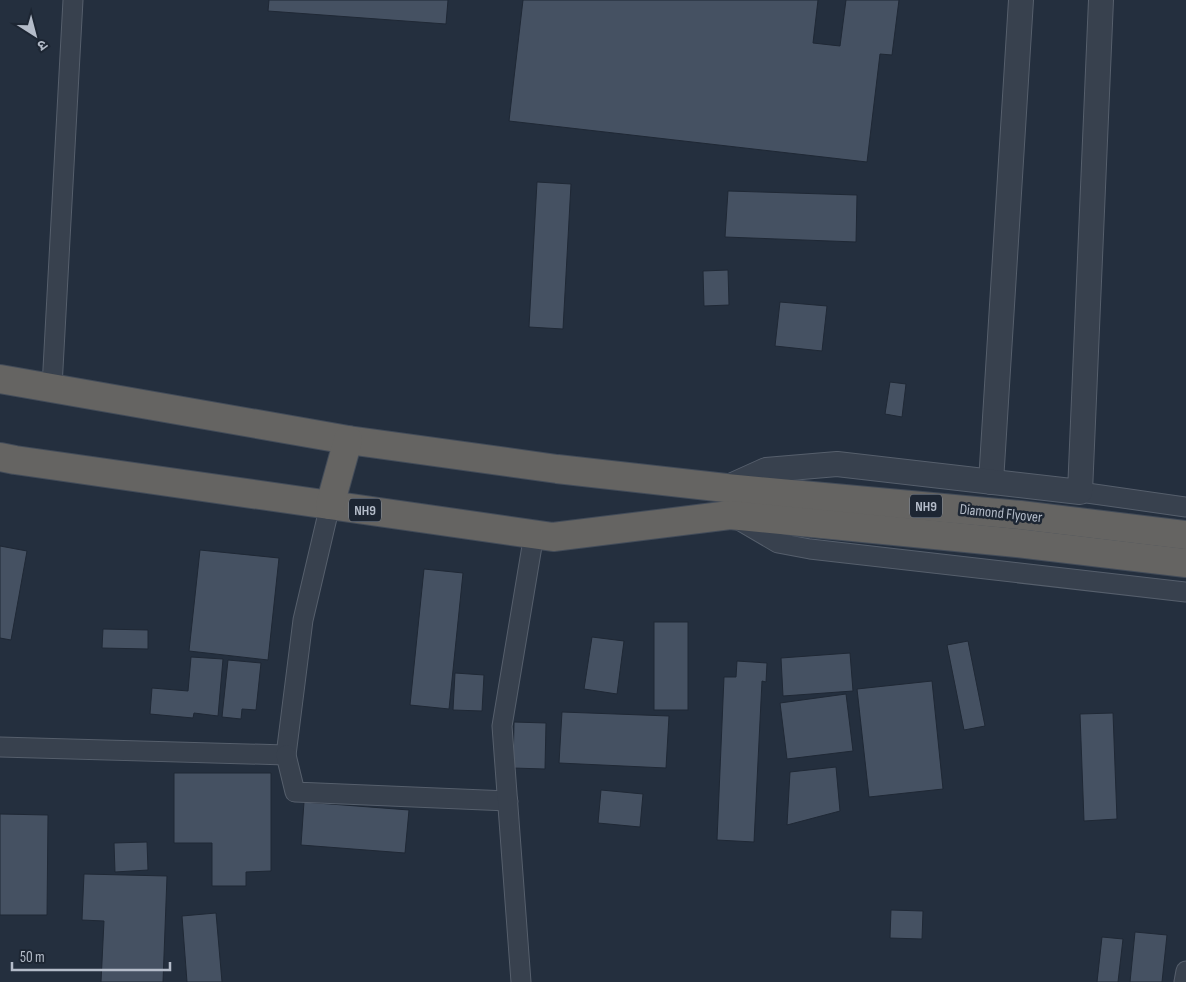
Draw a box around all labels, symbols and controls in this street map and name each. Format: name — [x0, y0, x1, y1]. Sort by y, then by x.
north arrow — [10, 10, 60, 60]
text: उ — [33, 36, 51, 55]
road number: NH9 — [910, 494, 942, 518]
road number: NH9 — [349, 498, 381, 522]
street label: Diamond Flyover — [959, 500, 1044, 527]
scale bar — [12, 940, 170, 972]
text: 50 m — [20, 948, 45, 967]

